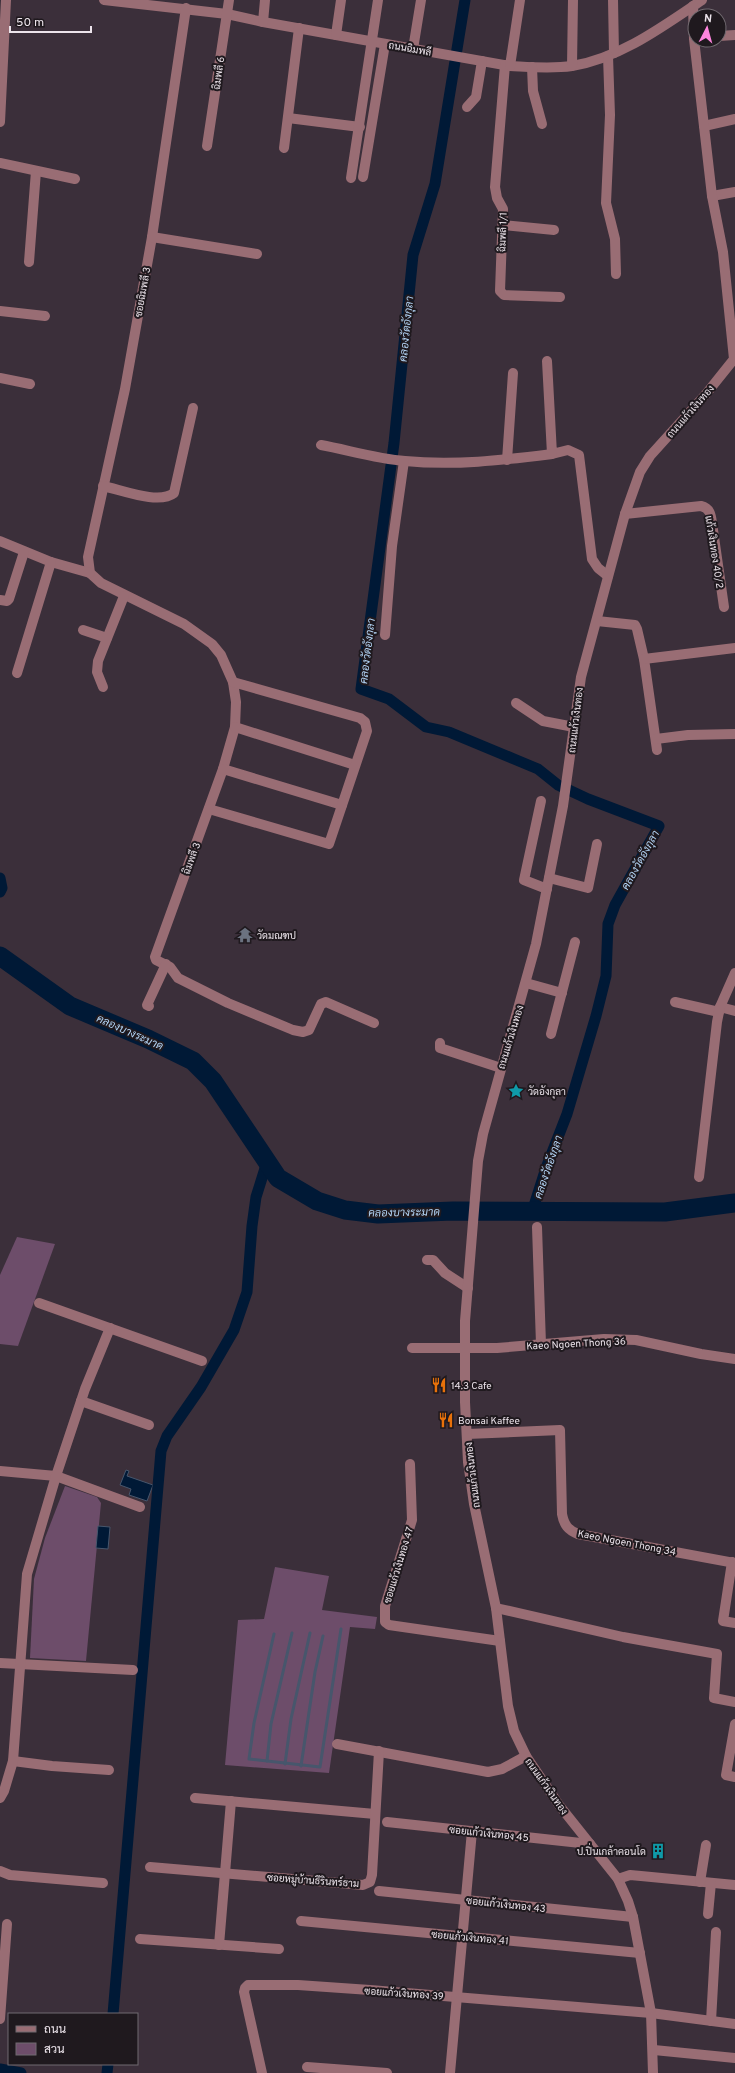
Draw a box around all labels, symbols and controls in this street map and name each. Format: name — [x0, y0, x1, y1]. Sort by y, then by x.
scale bar — [10, 8, 91, 34]
north arrow — [687, 8, 727, 48]
text: N — [703, 12, 713, 26]
text: 50 m — [16, 15, 44, 31]
street label: ถนนฉิมพลี — [387, 38, 433, 60]
street label: ฉิมพลี 6 — [210, 56, 228, 91]
street label: ฉิมพลี 1/1 — [495, 212, 511, 252]
street label: ซอยฉิมพลี 3 — [132, 266, 154, 318]
water label: คลองวัดอังกุลา — [396, 295, 418, 363]
street label: ถนนแก้วเงินทอง — [664, 382, 718, 441]
street label: แก้วเงินทอง 40/2 — [701, 515, 727, 590]
water label: คลองวัดอังกุลา — [356, 617, 380, 685]
street label: ถนนแก้วเงินทอง — [565, 686, 587, 754]
water label: คลองวัดอังกุลา — [618, 828, 664, 893]
street label: ฉิมพลี 3 — [180, 840, 204, 877]
temple icon: วัดมณฑป — [236, 926, 254, 944]
place label: วัดมณฑป — [257, 929, 296, 943]
street label: ถนนแก้วเงินทอง — [495, 1004, 527, 1071]
water label: คลองบางระมาด — [94, 1012, 165, 1054]
place icon: วัดอังกุลา — [507, 1082, 525, 1100]
place label: วัดอังกุลา — [528, 1085, 566, 1099]
water label: คลองวัดอังกุลา — [531, 1133, 567, 1201]
water label: คลองบางระมาด — [368, 1205, 440, 1221]
street label: Kaeo Ngoen Thong 36 — [526, 1335, 626, 1354]
restaurant icon: 14.3 Cafe — [430, 1376, 448, 1394]
place label: 14.3 Cafe — [451, 1380, 492, 1393]
restaurant icon: Bonsai Kaffee — [437, 1411, 455, 1429]
place label: Bonsai Kaffee — [458, 1415, 520, 1428]
street label: ถนนแก้วเงินทอง — [462, 1441, 484, 1509]
street label: ซอยแก้วเงินทอง 47 — [381, 1525, 417, 1605]
street label: Kaeo Ngoen Thong 34 — [576, 1528, 677, 1559]
street label: ถนนแก้วเงินทอง — [521, 1755, 571, 1818]
street label: ซอยแก้วเงินทอง 45 — [448, 1823, 530, 1845]
building icon: ป.ปิ่นเกล้าคอนโด — [649, 1842, 667, 1860]
place label: ป.ปิ่นเกล้าคอนโด — [577, 1843, 646, 1859]
street label: ซอยหมู่บ้านธีรินทร์ธาม — [266, 1870, 360, 1891]
street label: ซอยแก้วเงินทอง 43 — [465, 1894, 546, 1916]
street label: ซอยแก้วเงินทอง 41 — [431, 1928, 509, 1948]
street label: ซอยแก้วเงินทอง 39 — [364, 1984, 444, 2004]
legend — [8, 2013, 138, 2065]
text: ถนน — [44, 2022, 67, 2038]
text: สวน — [44, 2042, 65, 2058]

